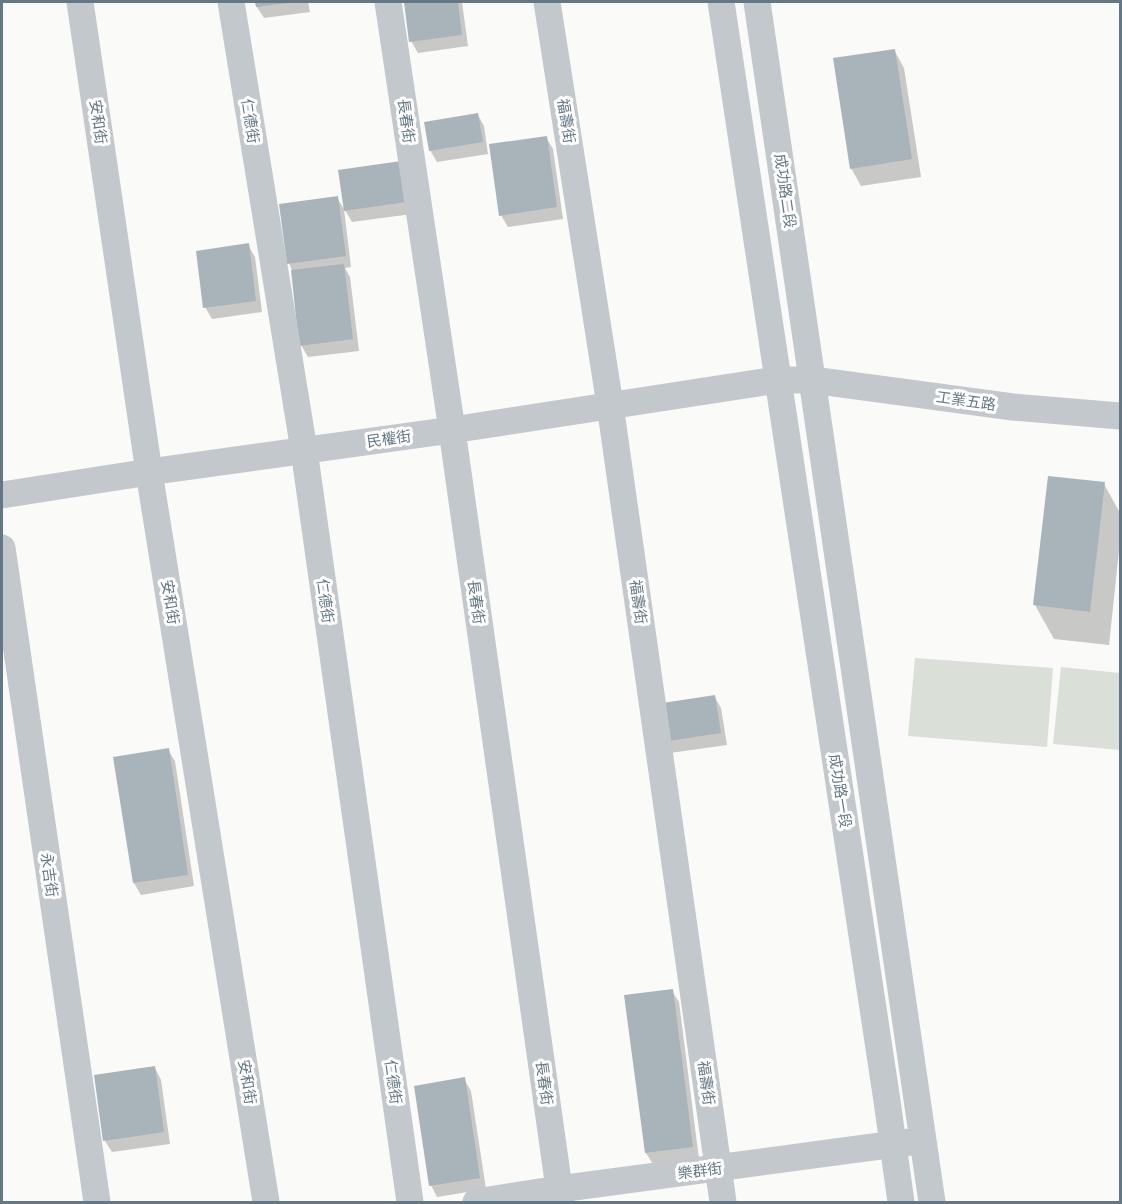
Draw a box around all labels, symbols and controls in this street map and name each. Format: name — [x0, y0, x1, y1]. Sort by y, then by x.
street label: 仁德街 — [238, 97, 262, 145]
street label: 長春街 — [394, 97, 418, 145]
street label: 福壽街 — [554, 97, 578, 145]
street label: 安和街 — [86, 98, 110, 146]
street label: 成功路二段 — [771, 153, 799, 229]
street label: 工業五路 — [935, 388, 997, 414]
street label: 民權街 — [365, 427, 413, 451]
street label: 仁德街 — [313, 577, 337, 625]
street label: 安和街 — [158, 578, 182, 626]
street label: 長春街 — [464, 578, 488, 626]
street label: 福壽街 — [626, 578, 650, 626]
street label: 成功路一段 — [825, 753, 855, 829]
street label: 永吉街 — [37, 851, 61, 899]
street label: 安和街 — [235, 1058, 259, 1106]
street label: 仁德街 — [381, 1058, 405, 1106]
street label: 長春街 — [532, 1059, 556, 1107]
street label: 福壽街 — [694, 1059, 718, 1107]
street label: 樂群街 — [677, 1159, 723, 1183]

